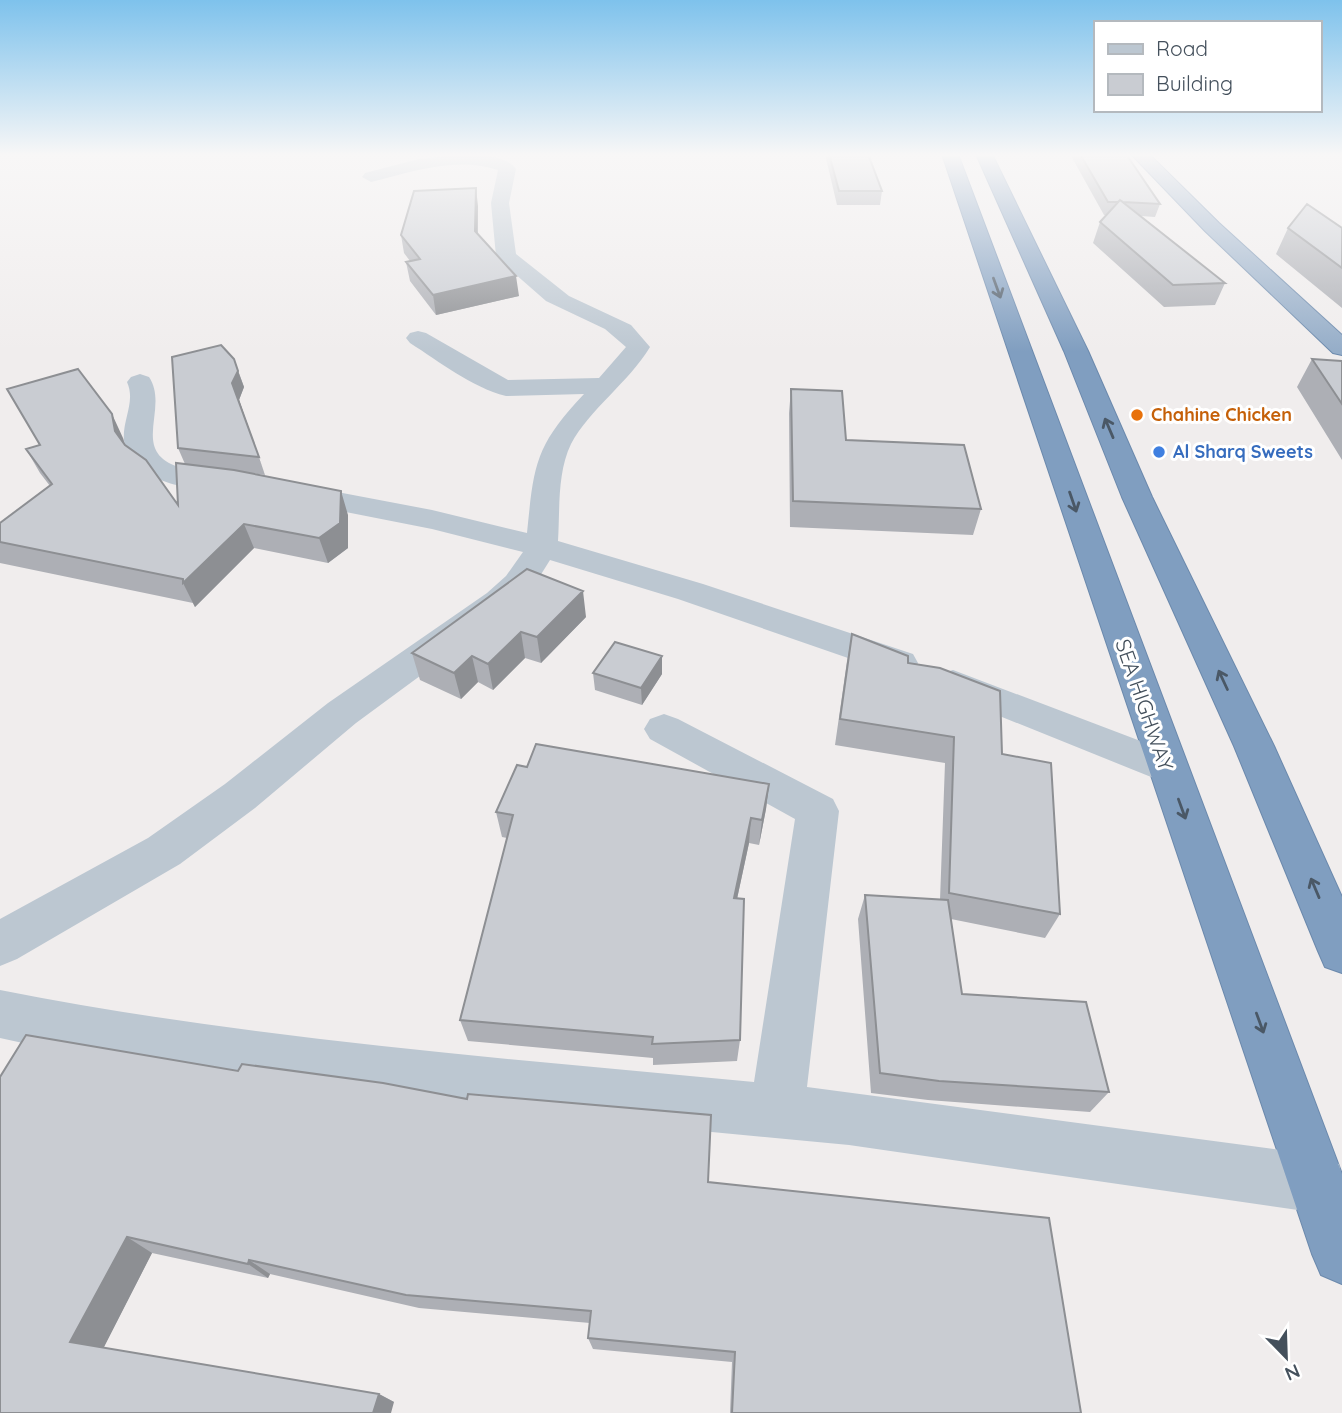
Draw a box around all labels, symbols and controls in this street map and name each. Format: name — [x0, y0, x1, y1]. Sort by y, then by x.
legend — [1094, 21, 1321, 112]
text: Road — [1156, 35, 1208, 61]
text: Building — [1156, 70, 1233, 96]
one-way arrow — [992, 276, 1004, 298]
place label: Chahine Chicken — [1151, 403, 1292, 426]
marker: Chahine Chicken — [1129, 407, 1145, 423]
one-way arrow — [1101, 418, 1114, 440]
place label: Al Sharq Sweets — [1173, 440, 1313, 463]
marker: Al Sharq Sweets — [1151, 444, 1167, 460]
one-way arrow — [1068, 491, 1080, 513]
street label: SEA HIGHWAY — [1110, 635, 1180, 774]
one-way arrow — [1216, 670, 1229, 691]
one-way arrow — [1176, 797, 1189, 819]
one-way arrow — [1308, 878, 1321, 899]
one-way arrow — [1254, 1011, 1267, 1033]
north arrow — [1251, 1322, 1321, 1392]
text: N — [1282, 1359, 1304, 1386]

